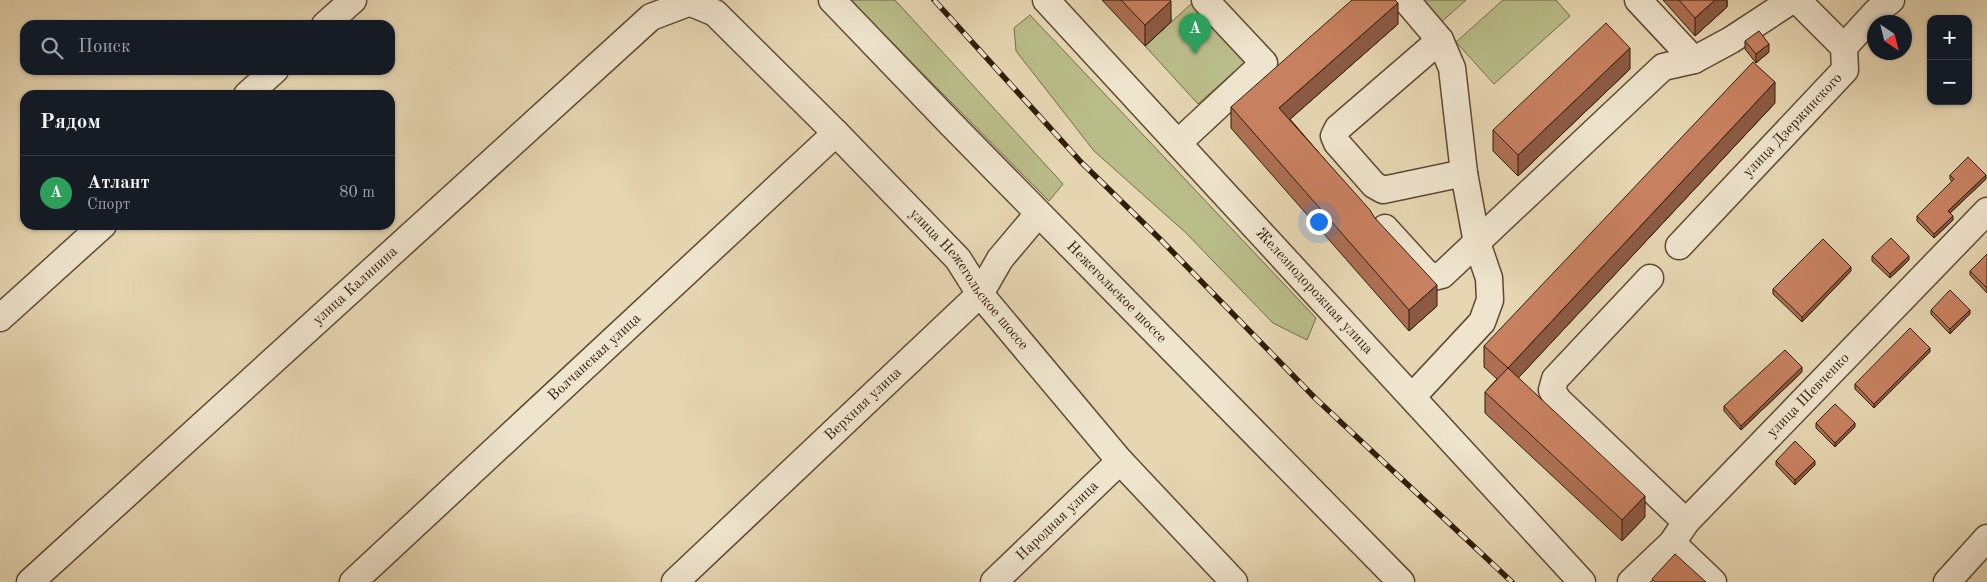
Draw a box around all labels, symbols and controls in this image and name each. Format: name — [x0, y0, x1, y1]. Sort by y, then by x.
pin: A — [1179, 13, 1211, 54]
north arrow — [1867, 15, 1912, 60]
map controls — [1927, 15, 1972, 105]
button: + — [1927, 15, 1972, 60]
search box — [20, 20, 395, 75]
icon: search — [38, 34, 66, 62]
text: Поиск — [78, 38, 130, 57]
button: − — [1927, 60, 1972, 105]
street label: улица Дзержинского — [1741, 70, 1845, 180]
text: Рядом — [40, 112, 101, 133]
text: Атлант — [87, 174, 150, 193]
text: A — [50, 185, 62, 201]
text: 80 m — [339, 185, 375, 201]
text: Спорт — [87, 197, 130, 213]
street label: улица Нежегольское шоссе — [906, 206, 1031, 353]
your location — [1306, 209, 1332, 235]
street label: Железнодорожная улица — [1253, 225, 1376, 358]
street label: Нежегольское шоссе — [1064, 239, 1169, 346]
street label: улица Калинина — [310, 243, 401, 328]
street label: Волчанская улица — [545, 310, 644, 404]
street label: улица Шевченко — [1765, 350, 1852, 440]
street label: Верхняя улица — [822, 364, 905, 444]
street label: Народная улица — [1014, 478, 1102, 564]

